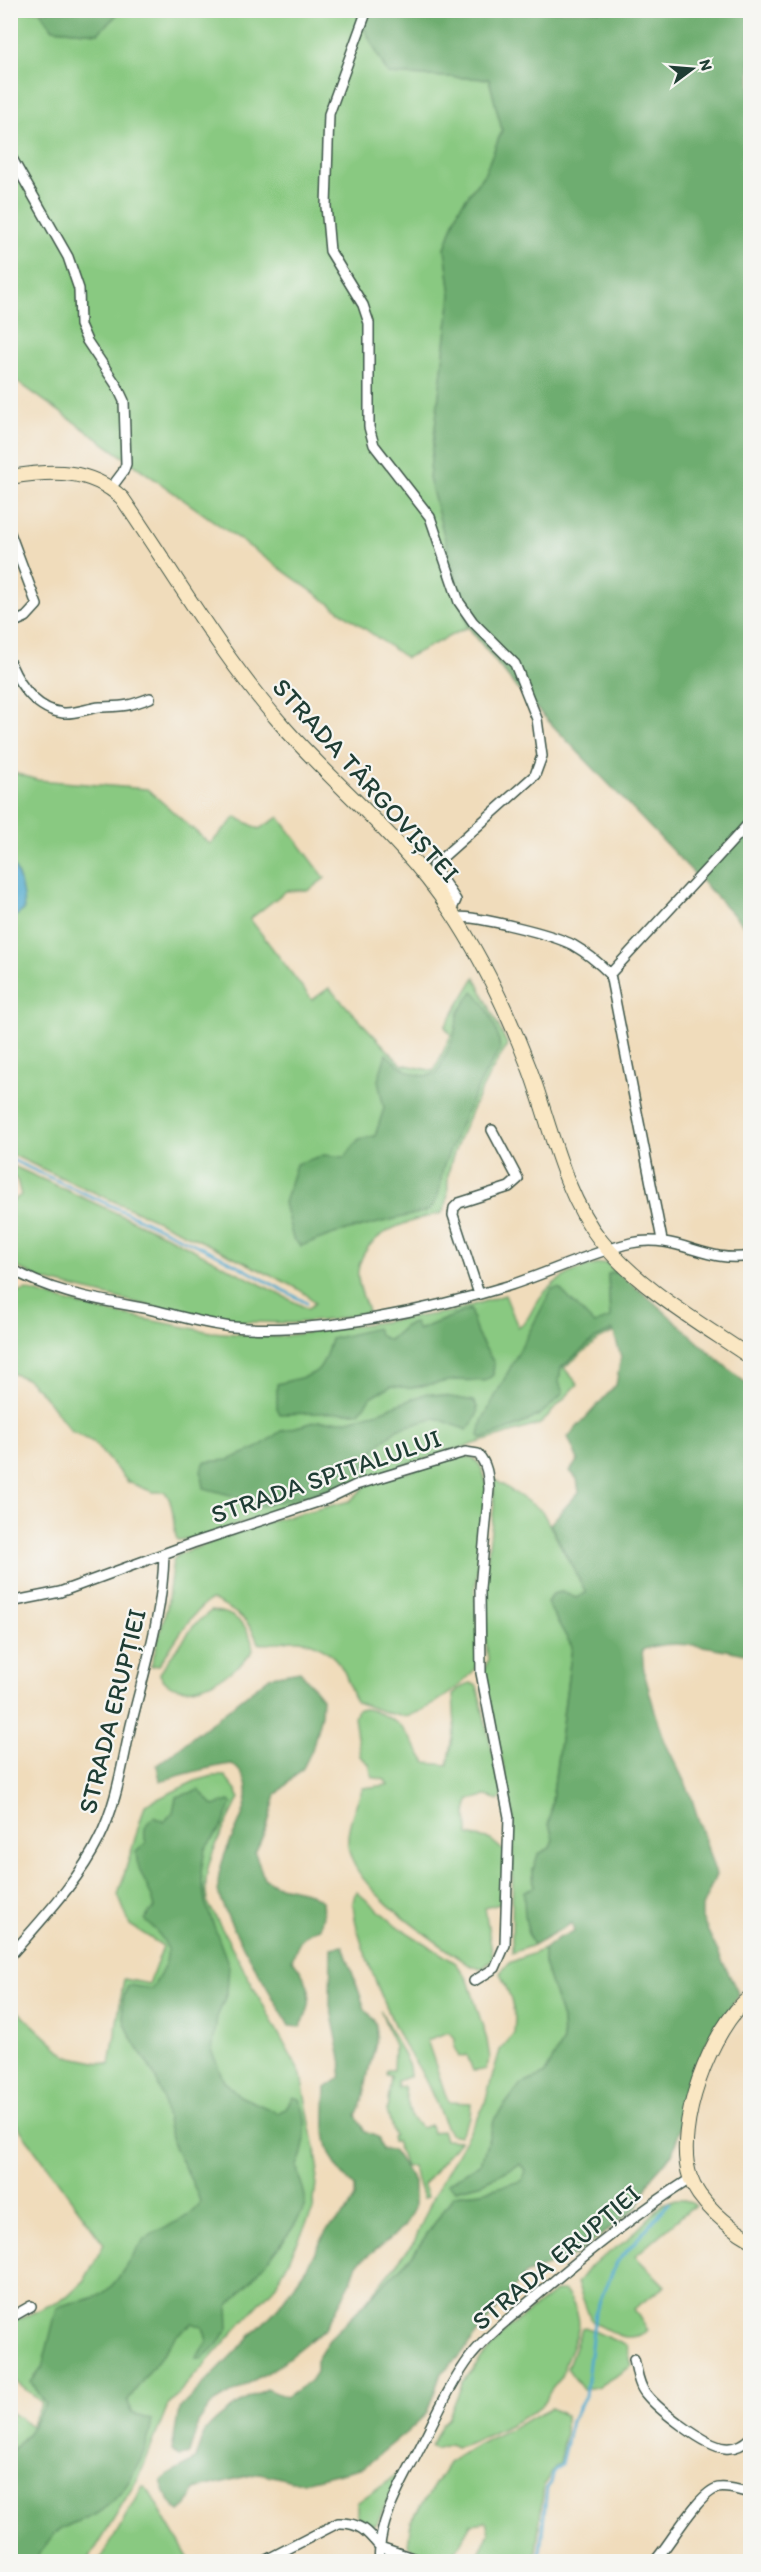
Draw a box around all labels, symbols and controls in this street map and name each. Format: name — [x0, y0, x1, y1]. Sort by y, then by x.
north arrow — [662, 39, 722, 99]
text: N — [695, 57, 717, 73]
street label: STRADA TÂRGOVIȘTEI — [266, 671, 466, 889]
street label: STRADA SPITALULUI — [207, 1422, 445, 1530]
street label: STRADA ERUPȚIEI — [71, 1605, 153, 1817]
street label: STRADA ERUPȚIEI — [465, 2177, 647, 2337]

